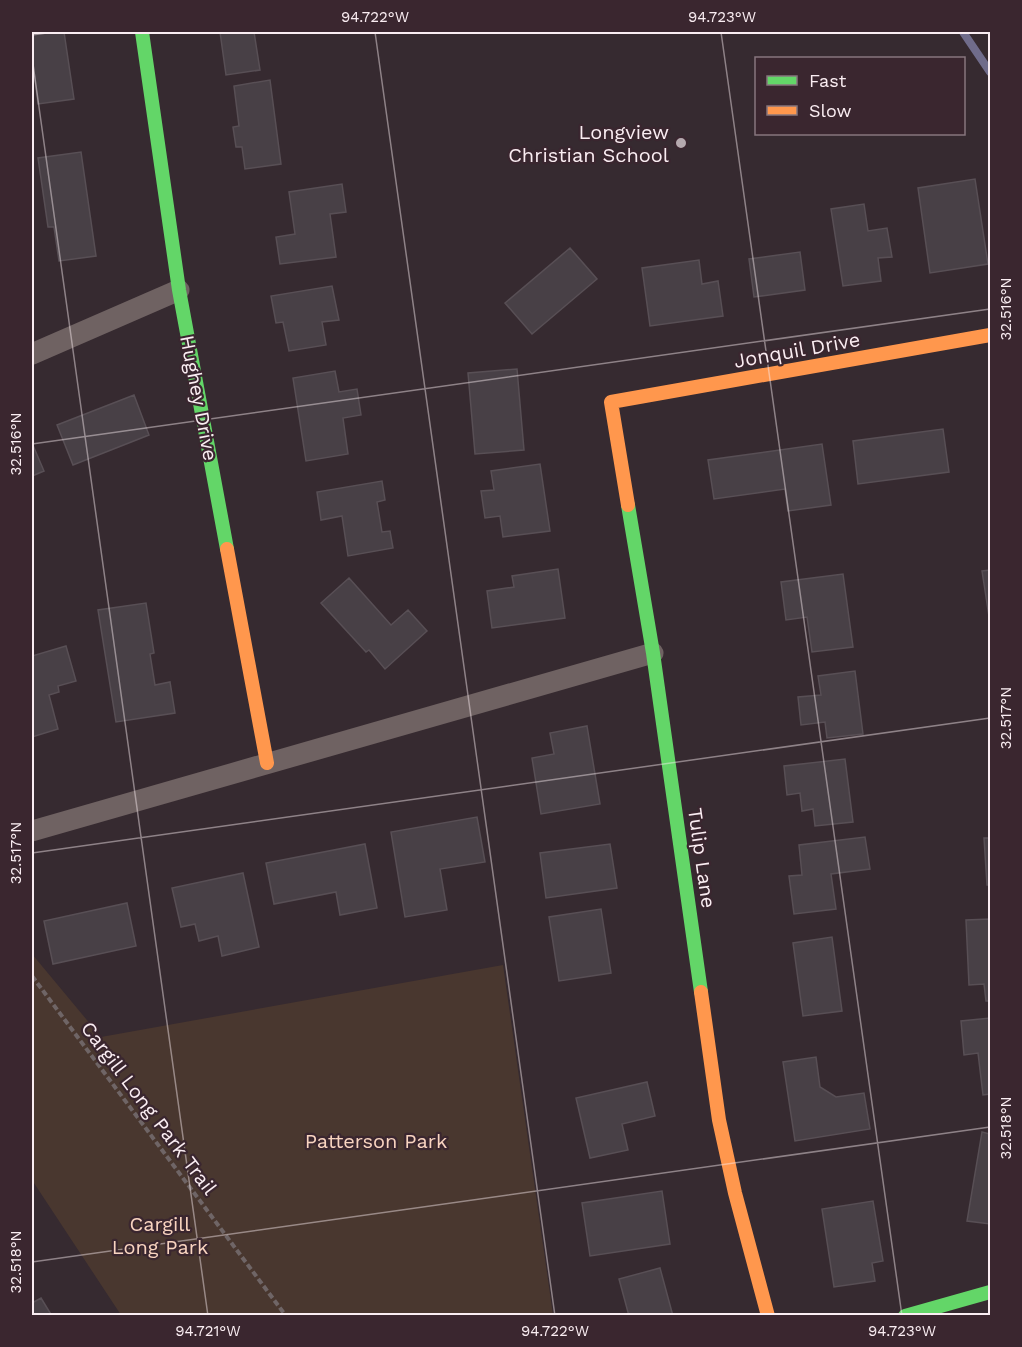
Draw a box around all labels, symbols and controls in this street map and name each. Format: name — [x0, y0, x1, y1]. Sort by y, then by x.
text: 94.722°W — [341, 8, 409, 26]
text: 94.723°W — [688, 8, 756, 26]
legend — [755, 57, 965, 135]
text: Fast — [809, 70, 847, 91]
text: Slow — [809, 100, 852, 121]
place label: Longview Christian School — [508, 120, 669, 167]
marker: Longview Christian School — [674, 136, 688, 150]
text: 32.516°N — [997, 277, 1015, 341]
street label: Jonquil Drive — [732, 327, 862, 373]
street label: Hughey Drive — [175, 333, 223, 463]
text: 32.516°N — [7, 412, 25, 476]
text: 32.517°N — [997, 687, 1015, 749]
street label: Tulip Lane — [683, 806, 721, 910]
text: 32.517°N — [7, 822, 25, 884]
street label: Cargill Long Park Trail — [76, 1017, 222, 1199]
text: 32.518°N — [997, 1096, 1015, 1160]
park label: Patterson Park — [305, 1129, 447, 1153]
park label: Cargill Long Park — [112, 1212, 208, 1259]
text: 32.518°N — [7, 1230, 25, 1294]
text: 94.721°W — [175, 1322, 241, 1340]
text: 94.722°W — [521, 1322, 589, 1340]
text: 94.723°W — [868, 1322, 936, 1340]

